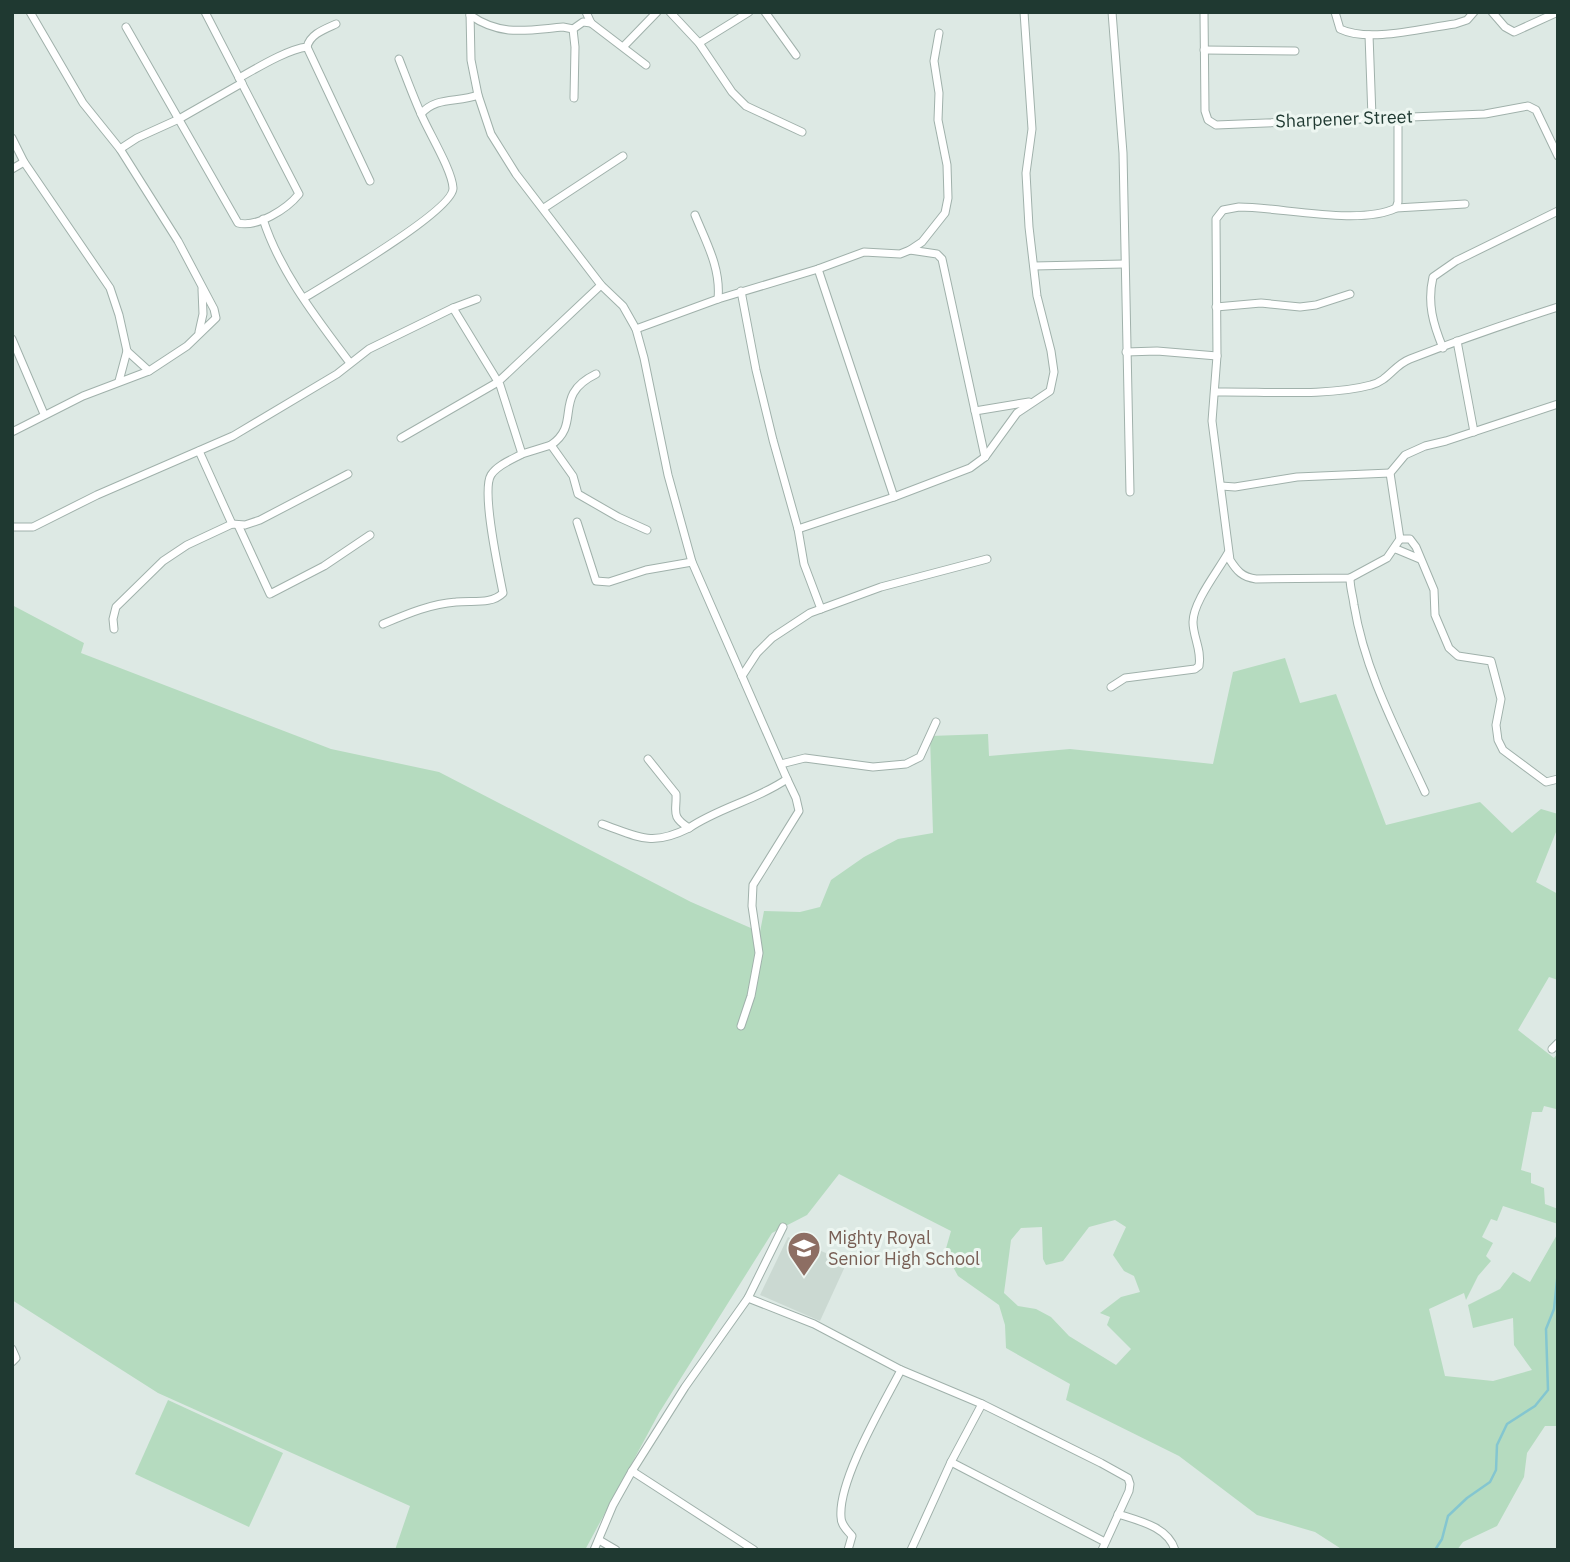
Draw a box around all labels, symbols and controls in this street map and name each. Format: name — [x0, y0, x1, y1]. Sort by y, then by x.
street label: Sharpener Street — [1275, 105, 1413, 132]
place label: Mighty Royal Senior High School — [828, 1226, 980, 1270]
school or university icon: Mighty Royal Senior High School — [785, 1229, 823, 1278]

